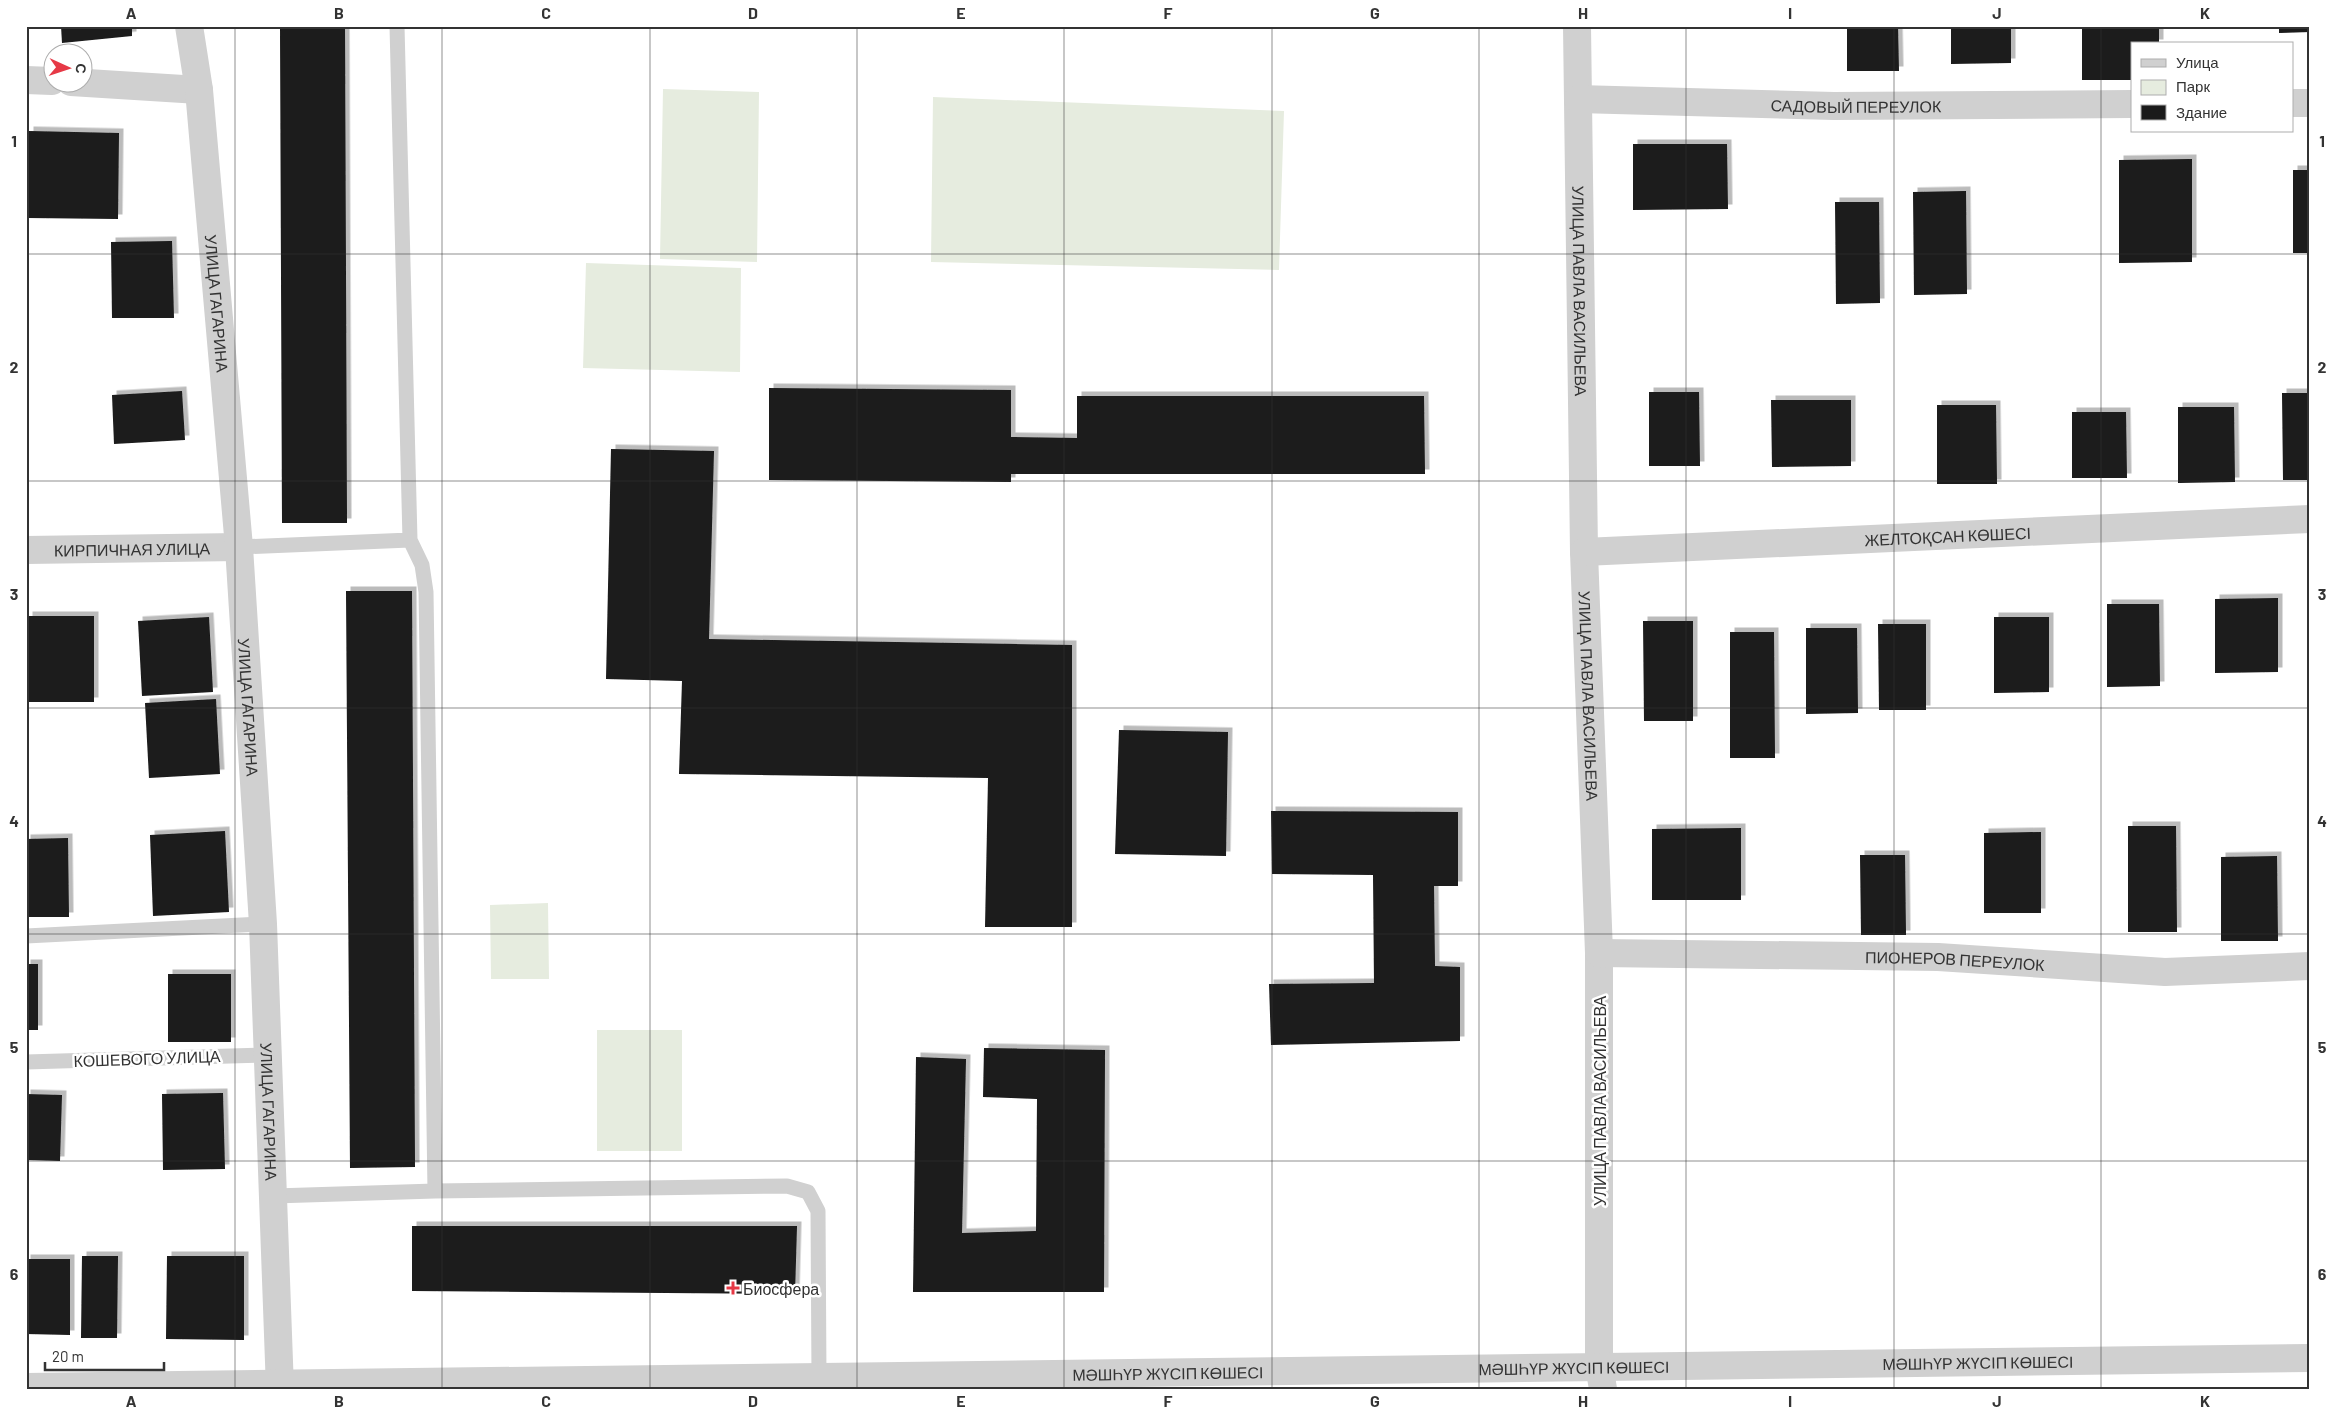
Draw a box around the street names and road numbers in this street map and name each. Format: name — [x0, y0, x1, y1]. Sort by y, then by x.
street label: САДОВЫЙ ПЕРЕУЛОК — [1770, 95, 1942, 116]
street label: УЛИЦА ПАВЛА ВАСИЛЬЕВА — [1570, 186, 1591, 397]
street label: УЛИЦА ГАГАРИНА — [202, 234, 233, 373]
street label: ЖЕЛТОҚСАН КӨШЕСІ — [1864, 522, 2031, 549]
street label: КИРПИЧНАЯ УЛИЦА — [54, 538, 211, 559]
street label: УЛИЦА ПАВЛА ВАСИЛЬЕВА — [1576, 590, 1603, 802]
street label: УЛИЦА ГАГАРИНА — [235, 638, 263, 777]
street label: ПИОНЕРОВ ПЕРЕУЛОК — [1865, 947, 2046, 974]
street label: УЛИЦА ПАВЛА ВАСИЛЬЕВА — [1590, 995, 1609, 1206]
street label: УЛИЦА ГАГАРИНА — [258, 1042, 282, 1181]
street label: КОШЕВОГО УЛИЦА — [73, 1046, 221, 1070]
street label: МӘШҺҮР ЖҮСІП КӨШЕСІ — [1882, 1351, 2074, 1372]
street label: МӘШҺҮР ЖҮСІП КӨШЕСІ — [1478, 1356, 1670, 1378]
street label: МӘШҺҮР ЖҮСІП КӨШЕСІ — [1072, 1362, 1264, 1383]

